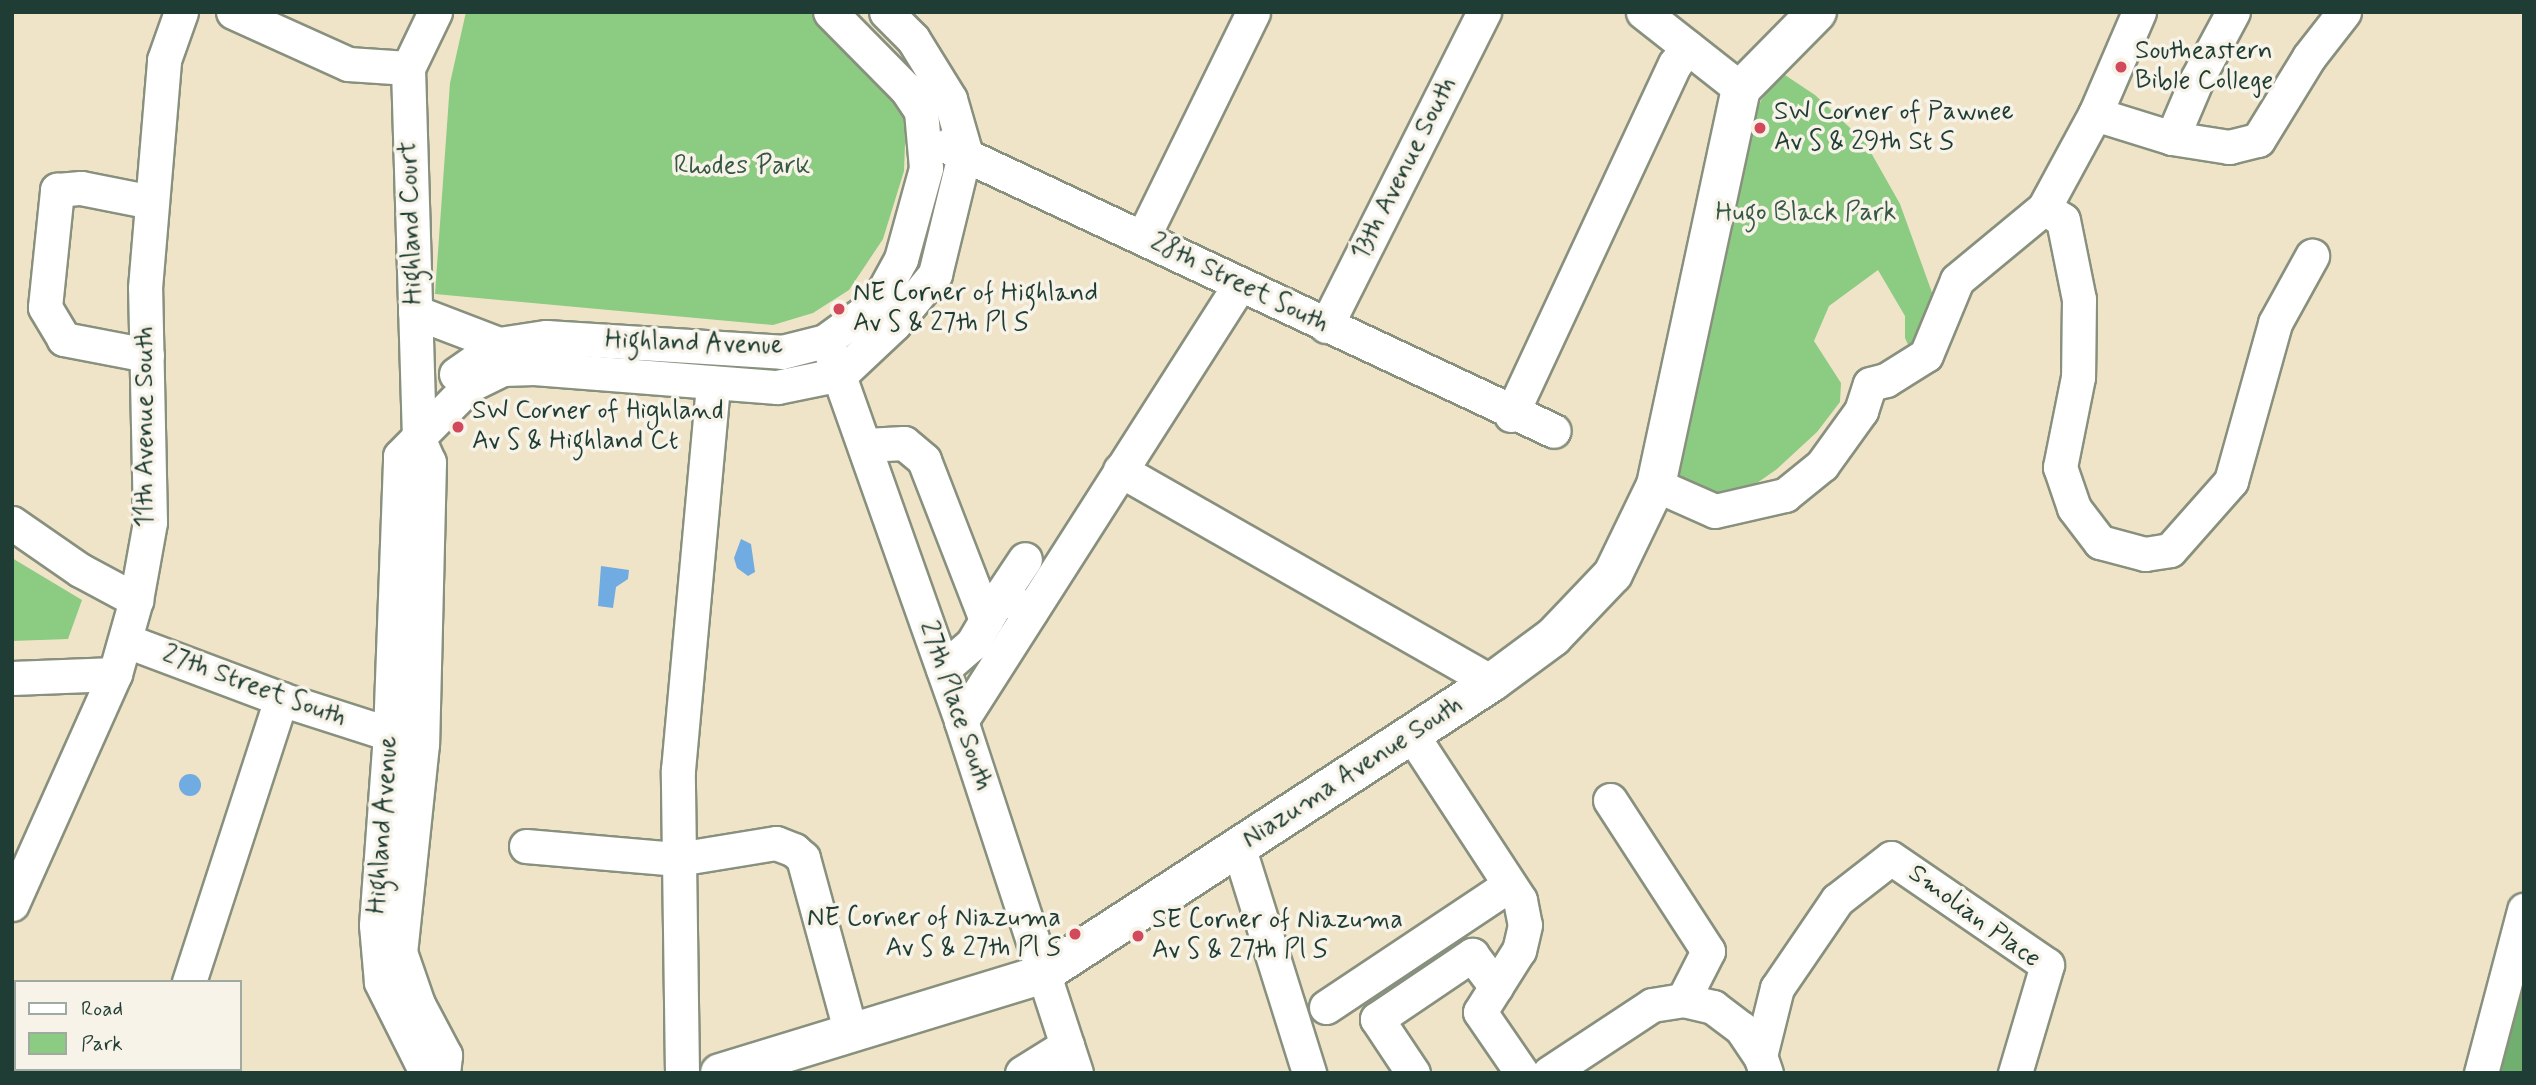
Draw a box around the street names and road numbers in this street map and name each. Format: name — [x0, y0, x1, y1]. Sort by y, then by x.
street label: 13th Avenue South — [1346, 74, 1464, 264]
street label: Highland Court — [394, 141, 430, 305]
street label: 28th Street South — [1145, 227, 1333, 341]
street label: Highland Avenue — [602, 325, 786, 363]
street label: 11th Avenue South — [130, 329, 162, 525]
street label: 27th Place South — [912, 618, 998, 794]
street label: 27th Street South — [158, 639, 350, 735]
street label: Niazuma Avenue South — [1236, 690, 1470, 856]
street label: Highland Avenue — [362, 733, 406, 917]
street label: Smolian Place — [1902, 858, 2046, 976]

